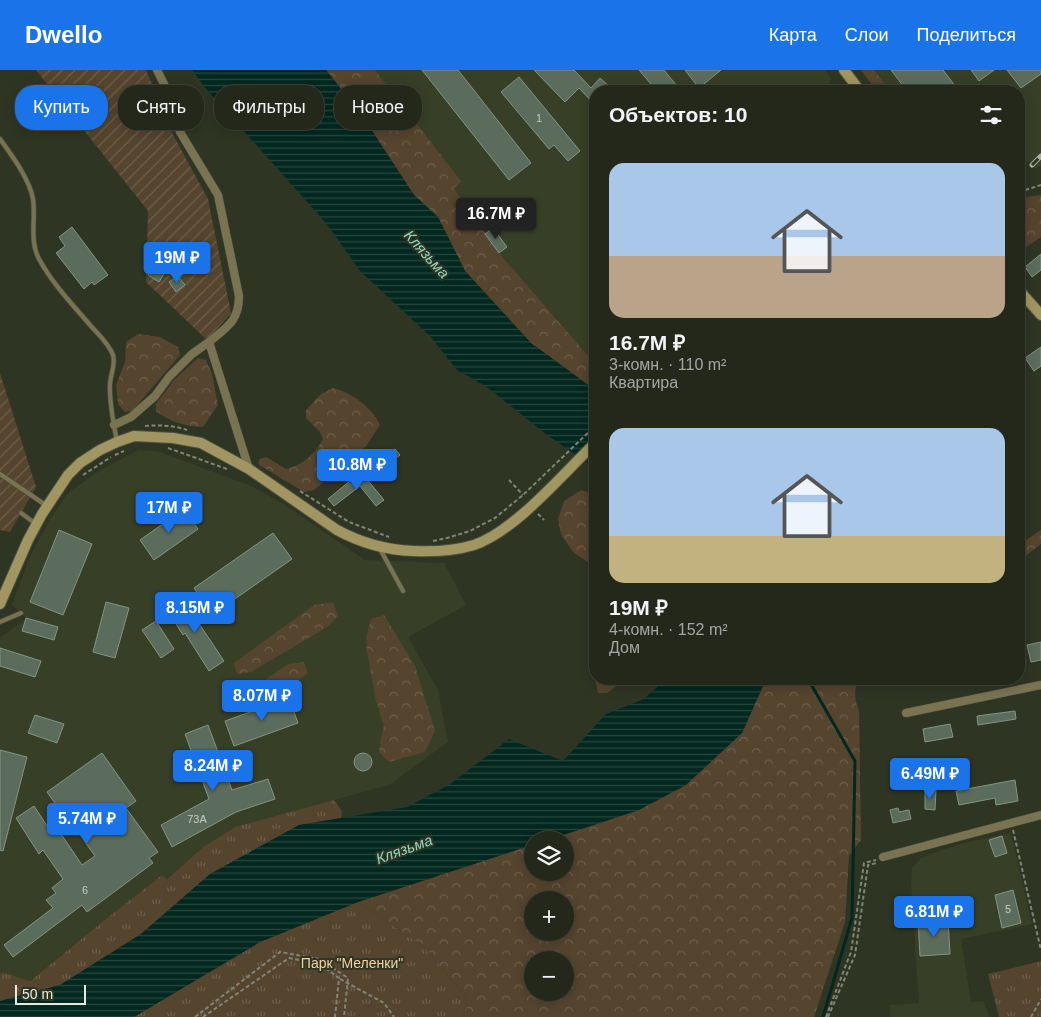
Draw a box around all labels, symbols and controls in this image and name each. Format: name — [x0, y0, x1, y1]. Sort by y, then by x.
text: Dwello — [25, 21, 102, 48]
text: Карта — [769, 25, 817, 45]
text: Слои — [845, 25, 889, 45]
text: Поделиться — [917, 25, 1016, 45]
chip: Купить — [15, 85, 108, 130]
chip: Снять — [118, 85, 204, 130]
chip: Фильтры — [214, 85, 324, 130]
chip: Новое — [334, 85, 422, 130]
icon: filters — [977, 101, 1005, 129]
text: Объектов: 10 — [609, 103, 747, 126]
house number: 1 — [536, 112, 542, 124]
icon: home — [762, 196, 852, 286]
pin: 16.7M ₽ — [450, 198, 542, 240]
text: 16.7M ₽ — [467, 205, 525, 222]
water label: Клязьма — [401, 226, 453, 282]
pin: 19M ₽ — [142, 242, 212, 284]
text: 19M ₽ — [155, 249, 199, 266]
text: 16.7M ₽ — [609, 331, 685, 354]
text: 3-комн. · 110 m² — [609, 356, 726, 373]
text: Квартира — [609, 374, 678, 391]
pin: 10.8M ₽ — [311, 448, 403, 491]
text: 10.8M ₽ — [328, 456, 386, 473]
icon: home — [762, 461, 852, 551]
pin: 17M ₽ — [134, 492, 204, 534]
text: 17M ₽ — [147, 499, 191, 516]
pin: 8.15M ₽ — [149, 592, 241, 634]
text: 19M ₽ — [609, 596, 668, 619]
text: 8.15M ₽ — [166, 599, 224, 616]
text: 4-комн. · 152 m² — [609, 621, 728, 638]
text: Дом — [609, 639, 640, 656]
pin: 8.07M ₽ — [216, 680, 308, 722]
text: 8.07M ₽ — [233, 687, 291, 704]
pin: 8.24M ₽ — [167, 750, 259, 792]
text: 8.24M ₽ — [184, 757, 242, 774]
pin: 6.49M ₽ — [884, 758, 976, 800]
text: 6.49M ₽ — [901, 765, 959, 782]
pin: 5.74M ₽ — [41, 802, 133, 845]
text: 5.74M ₽ — [58, 810, 116, 827]
house number: 73А — [187, 813, 207, 825]
water label: Клязьма — [373, 831, 435, 867]
map controls — [524, 831, 574, 1001]
button: layers — [524, 831, 574, 881]
house number: 6 — [82, 884, 88, 896]
button: + — [524, 891, 574, 941]
pin: 6.81M ₽ — [888, 896, 980, 938]
text: 6.81M ₽ — [905, 903, 963, 920]
house number: 5 — [1005, 903, 1011, 915]
button: − — [524, 951, 574, 1001]
park label: Парк "Меленки" — [301, 955, 403, 971]
scale bar — [15, 982, 86, 1005]
text: 50 m — [22, 986, 53, 1002]

